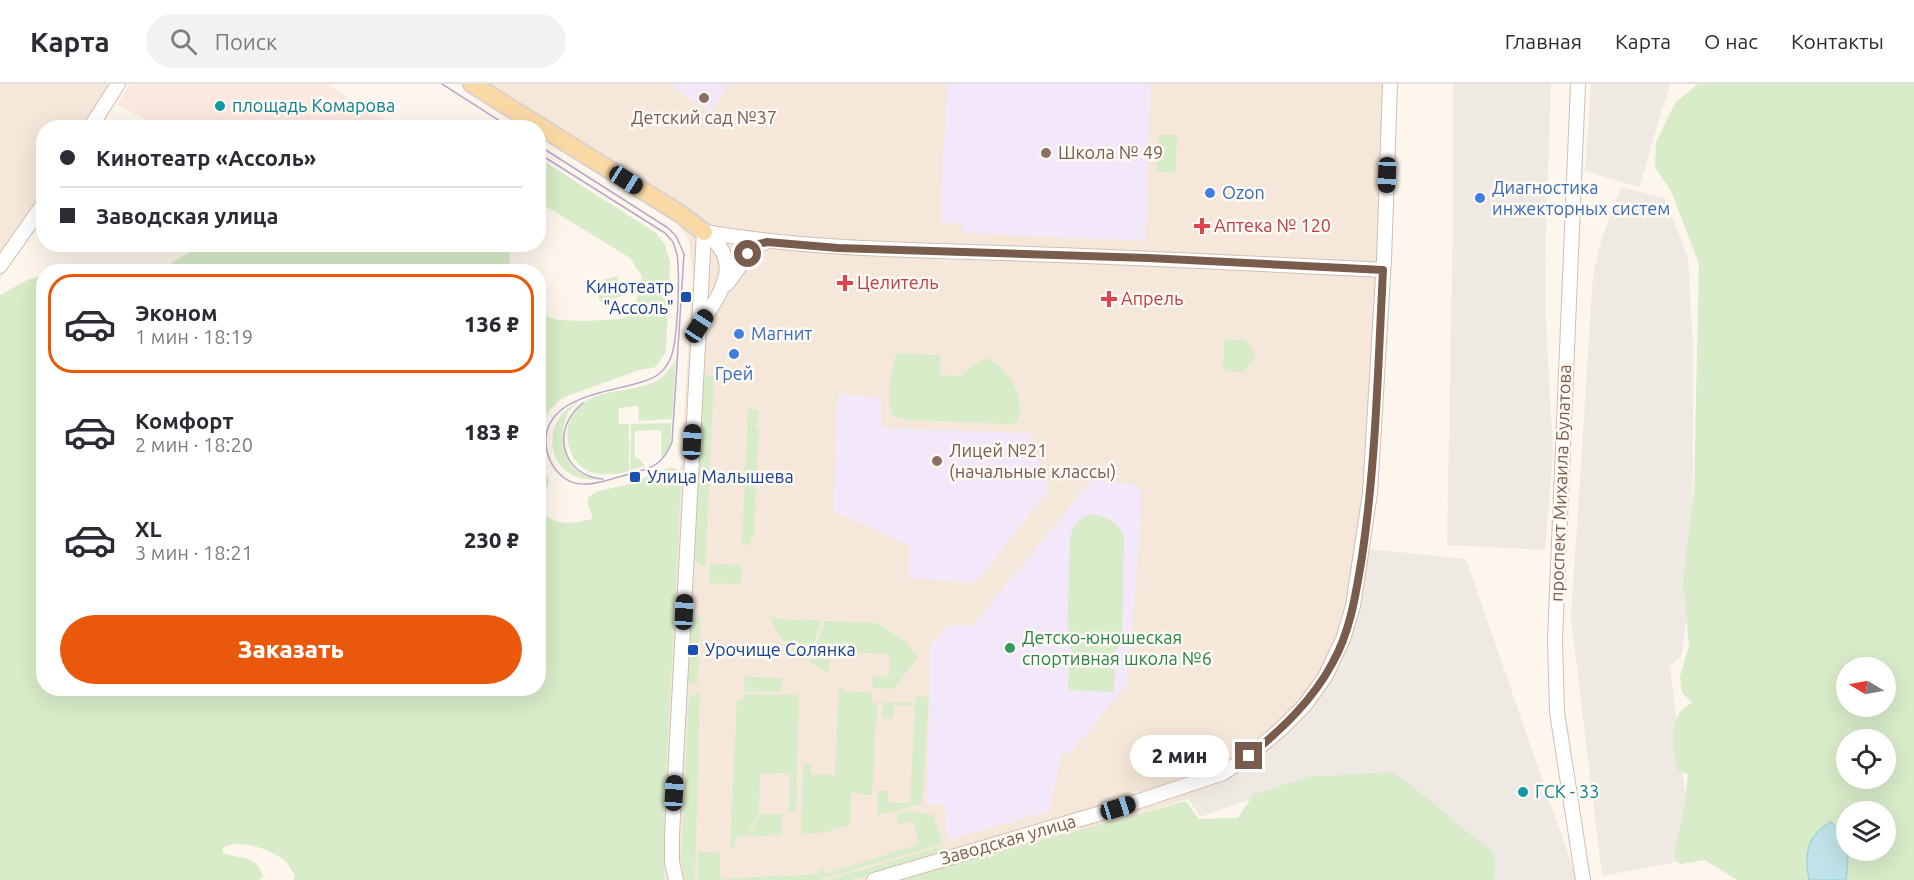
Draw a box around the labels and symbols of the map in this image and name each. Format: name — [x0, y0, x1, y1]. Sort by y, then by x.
marker: Детский сад №37 — [697, 91, 711, 105]
place label: площадь Комарова — [232, 95, 395, 115]
marker: площадь Комарова — [213, 99, 227, 113]
place label: Детский сад №37 — [631, 107, 777, 127]
place label: Школа № 49 — [1058, 142, 1163, 162]
marker: Школа № 49 — [1039, 146, 1053, 160]
car — [1377, 157, 1397, 193]
car — [606, 163, 646, 197]
place label: Диагностика инжекторных систем — [1492, 177, 1670, 218]
place label: Ozon — [1222, 182, 1265, 202]
marker: Ozon — [1203, 186, 1217, 200]
marker: Диагностика инжекторных систем — [1473, 191, 1487, 205]
place label: Аптека № 120 — [1214, 215, 1331, 235]
marker: Аптека № 120 — [1195, 219, 1209, 233]
route start — [734, 240, 761, 267]
place label: Целитель — [857, 272, 939, 292]
place label: Кинотеатр "Ассоль" — [586, 276, 674, 317]
marker: Целитель — [838, 276, 852, 290]
place label: Апрель — [1121, 288, 1183, 308]
marker: Кинотеатр "Ассоль" — [679, 290, 693, 304]
marker: Апрель — [1102, 292, 1116, 306]
car — [682, 306, 716, 346]
place label: Магнит — [751, 323, 812, 343]
marker: Магнит — [732, 327, 746, 341]
marker: Грей — [727, 347, 741, 361]
place label: Грей — [715, 363, 753, 383]
street label: проспект Михаила Булатова — [1546, 364, 1574, 602]
car — [682, 424, 702, 460]
place label: Лицей №21 (начальные классы) — [949, 440, 1116, 482]
marker: Лицей №21 (начальные классы) — [930, 454, 944, 468]
place label: Улица Малышева — [647, 466, 794, 486]
marker: Улица Малышева — [628, 470, 642, 484]
car — [674, 594, 694, 630]
place label: Детско-юношеская спортивная школа №6 — [1022, 627, 1212, 668]
place label: Урочище Солянка — [705, 639, 856, 659]
marker: Детско-юношеская спортивная школа №6 — [1003, 641, 1017, 655]
marker: Урочище Солянка — [686, 643, 700, 657]
north arrow — [1836, 657, 1896, 717]
callout: 2 мин — [1129, 735, 1228, 777]
route end — [1235, 742, 1262, 769]
car — [664, 775, 684, 811]
place label: ГСК - 33 — [1535, 781, 1599, 801]
marker: ГСК - 33 — [1516, 785, 1530, 799]
car — [1098, 794, 1138, 822]
street label: Заводская улица — [938, 810, 1078, 868]

